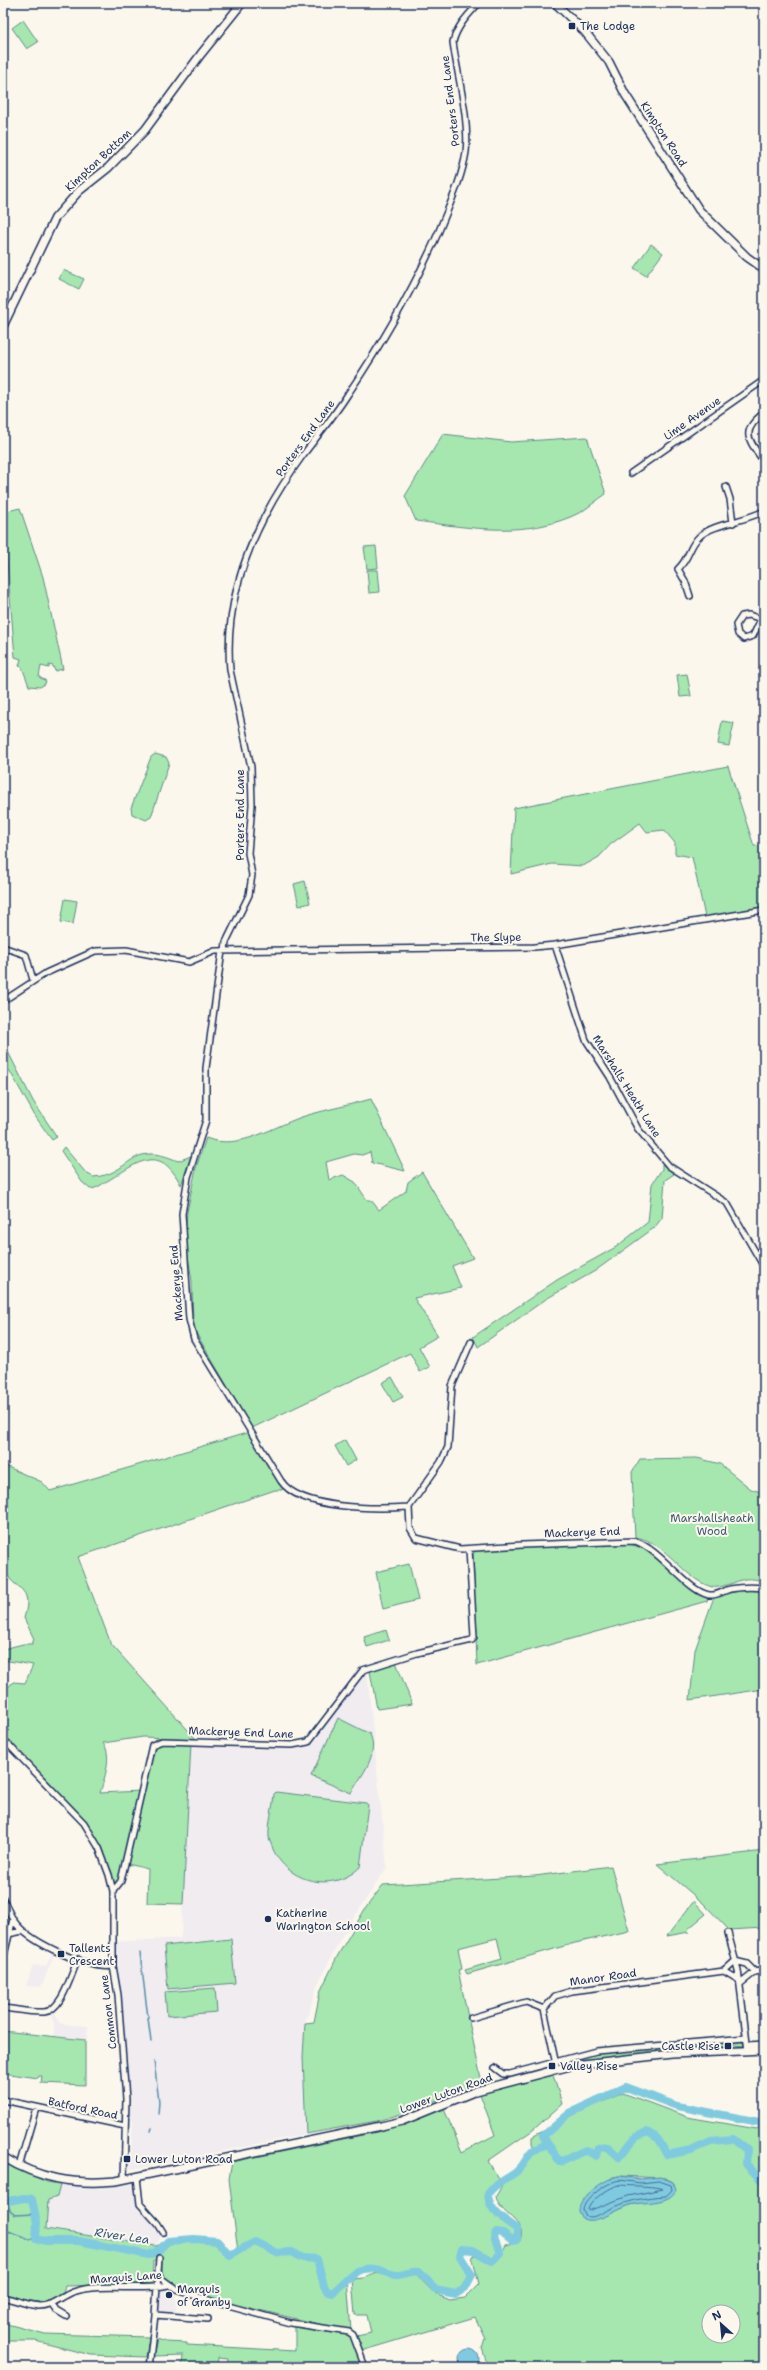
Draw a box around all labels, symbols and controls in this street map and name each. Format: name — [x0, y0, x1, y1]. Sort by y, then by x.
place label: The Lodge — [580, 19, 635, 34]
marker: The Lodge — [567, 21, 577, 31]
street label: Porters End Lane — [437, 55, 464, 147]
street label: Kimpton Road — [637, 99, 690, 170]
street label: Kimpton Bottom — [62, 125, 135, 195]
street label: Lime Avenue — [661, 393, 724, 444]
street label: Porters End Lane — [272, 397, 338, 480]
street label: Porters End Lane — [233, 769, 248, 861]
street label: The Slype — [470, 930, 522, 945]
street label: Marshalls Heath Lane — [589, 1032, 664, 1140]
street label: Mackerye End — [166, 1244, 187, 1321]
park label: Marshallsheath Wood — [670, 1511, 754, 1539]
street label: Mackerye End — [544, 1524, 620, 1541]
street label: Mackerye End Lane — [188, 1723, 294, 1742]
place label: Katherine Warington School — [276, 1906, 371, 1934]
marker: Katherine Warington School — [263, 1914, 273, 1924]
place label: Tallents Crescent — [69, 1941, 114, 1969]
marker: Tallents Crescent — [56, 1949, 66, 1959]
street label: Manor Road — [569, 1965, 637, 1990]
street label: Common Lane — [96, 1974, 120, 2050]
place label: Castle Rise — [661, 2039, 720, 2054]
marker: Castle Rise — [723, 2041, 733, 2051]
place label: Valley Rise — [560, 2059, 618, 2074]
marker: Valley Rise — [547, 2061, 557, 2071]
street label: Lower Luton Road — [398, 2070, 495, 2117]
street label: Batford Road — [47, 2094, 119, 2123]
place label: Lower Luton Road — [135, 2152, 233, 2167]
marker: Lower Luton Road — [122, 2154, 132, 2164]
water label: River Lea — [94, 2224, 150, 2248]
street label: Marquis Lane — [89, 2267, 163, 2288]
place label: Marquis of Granby — [177, 2282, 231, 2310]
marker: Marquis of Granby — [164, 2290, 174, 2300]
north arrow — [701, 2304, 741, 2344]
text: N — [709, 2307, 724, 2324]

